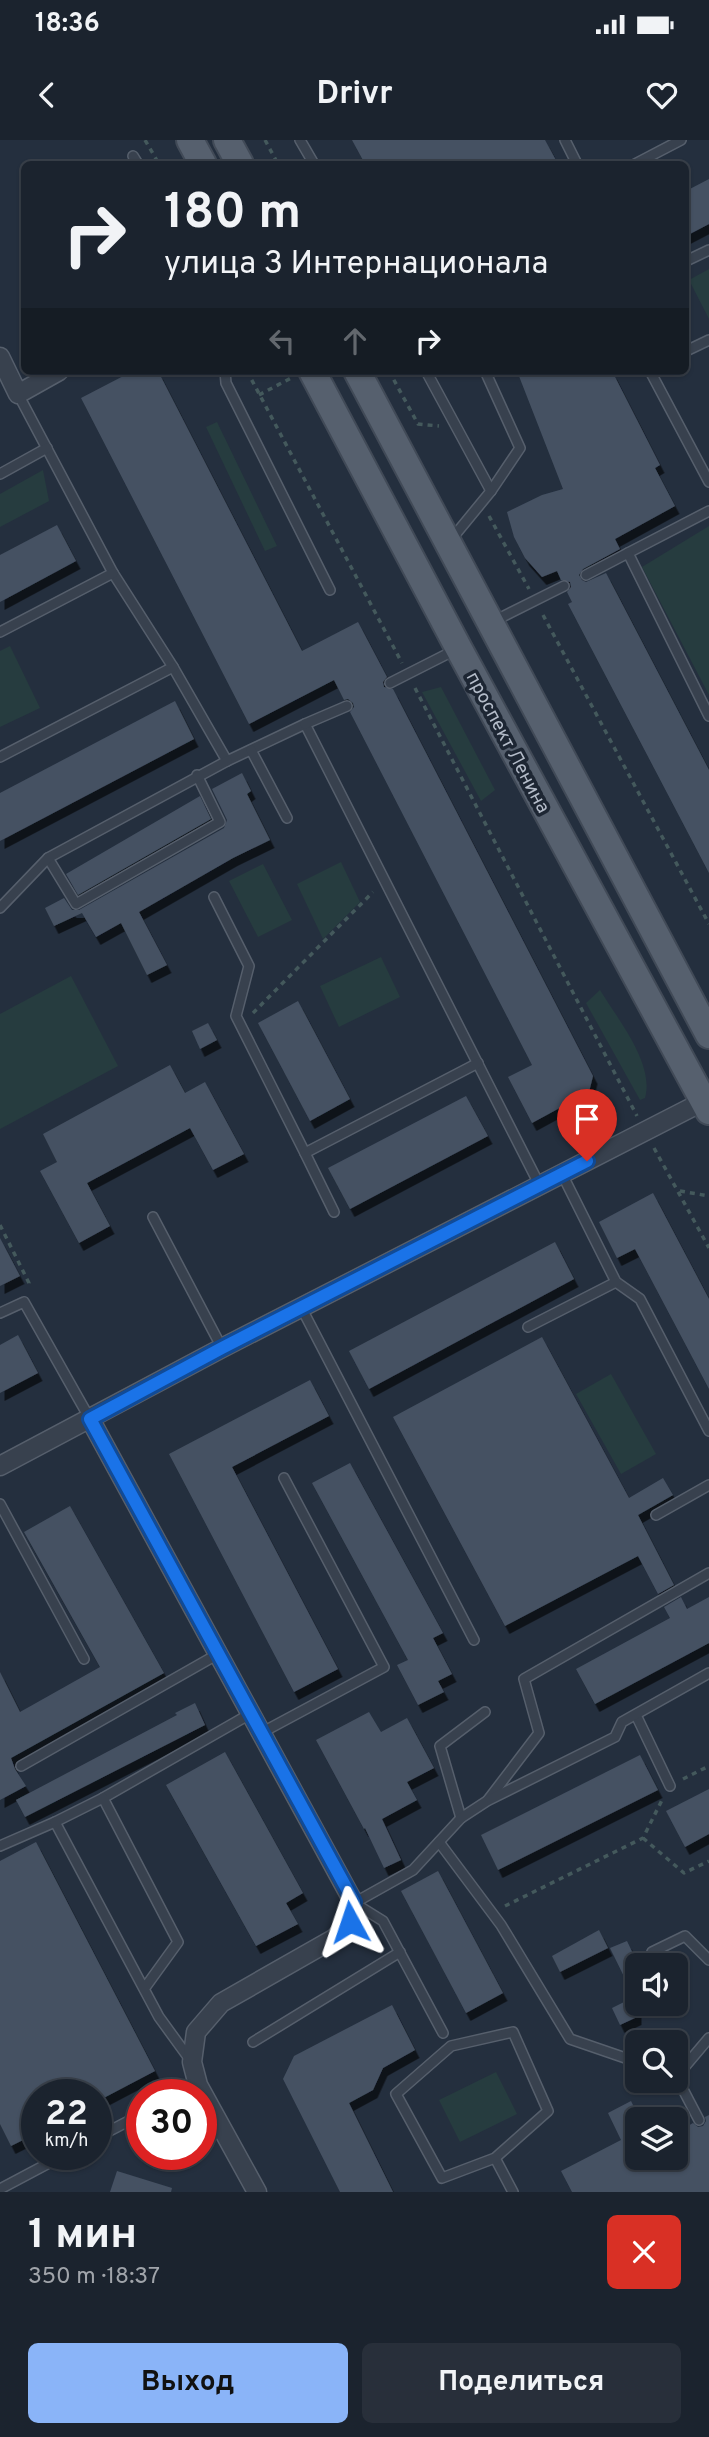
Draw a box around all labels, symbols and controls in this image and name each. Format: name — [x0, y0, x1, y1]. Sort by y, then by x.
text: 18:36 — [35, 8, 100, 41]
text: Drivr — [316, 75, 393, 115]
icon: back — [28, 76, 66, 114]
icon: heart — [643, 76, 681, 114]
text: 180 m — [164, 184, 301, 246]
icon: right — [49, 189, 140, 280]
text: улица 3 Интернационала — [164, 245, 548, 285]
icon: left — [263, 322, 301, 360]
icon: ahead — [336, 322, 374, 360]
icon: right — [409, 322, 447, 360]
street label: проспект Ленина — [460, 668, 555, 818]
pin — [557, 1089, 617, 1161]
icon: arrive — [568, 1100, 606, 1138]
position arrow — [313, 1885, 387, 1959]
map controls — [625, 1953, 688, 2170]
button: sound — [625, 1953, 688, 2016]
button: search — [625, 2030, 688, 2093]
speed limit sign: 30 — [126, 2079, 217, 2170]
text: 22 — [45, 2093, 88, 2137]
button: layers — [625, 2107, 688, 2170]
text: km/h — [45, 2130, 88, 2153]
text: 1 мин — [28, 2210, 137, 2263]
button: close — [607, 2215, 681, 2289]
text: 350 m · 18:37 — [28, 2263, 160, 2292]
button: Выход — [28, 2343, 348, 2423]
button: Поделиться — [362, 2343, 681, 2423]

